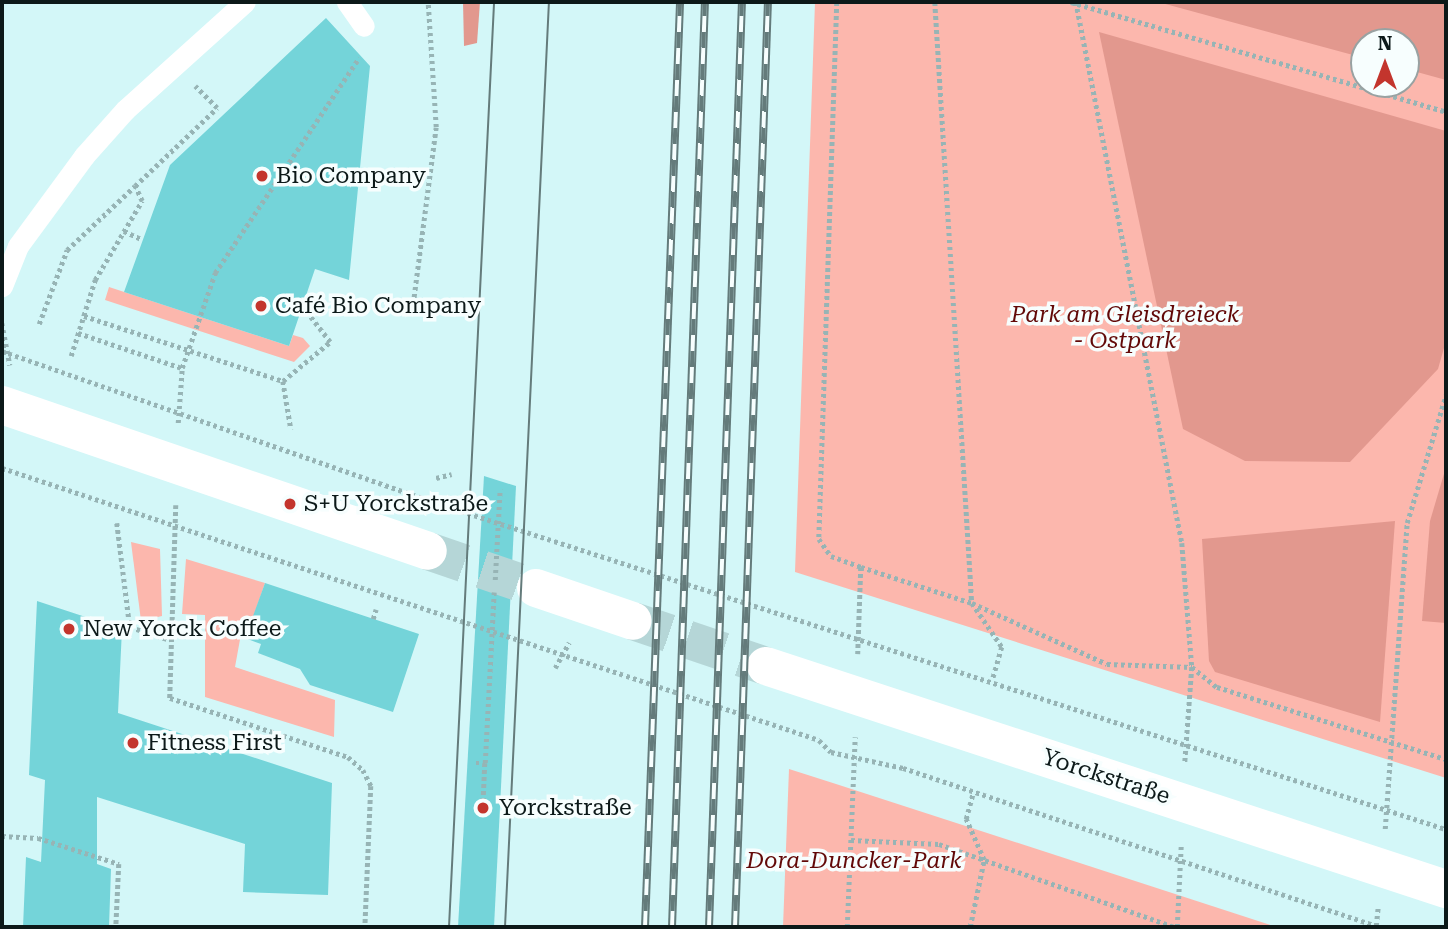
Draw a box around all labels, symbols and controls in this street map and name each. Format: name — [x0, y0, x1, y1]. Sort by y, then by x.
north arrow — [1350, 28, 1420, 98]
text: N — [1378, 32, 1392, 55]
place label: Bio Company — [276, 162, 426, 190]
marker: Bio Company — [254, 168, 270, 184]
place label: Café Bio Company — [275, 292, 481, 320]
marker: Café Bio Company — [253, 298, 269, 314]
park label: Park am Gleisdreieck - Ostpark — [1011, 301, 1239, 355]
place label: S+U Yorckstraße — [304, 490, 488, 518]
marker: S+U Yorckstraße — [282, 496, 298, 512]
place label: New Yorck Coffee — [83, 615, 281, 643]
marker: New Yorck Coffee — [61, 621, 77, 637]
place label: Fitness First — [147, 729, 282, 757]
marker: Fitness First — [125, 735, 141, 751]
street label: Yorckstraße — [1039, 743, 1173, 811]
place label: Yorckstraße — [499, 794, 632, 822]
marker: Yorckstraße — [473, 798, 493, 818]
park label: Dora-Duncker-Park — [746, 847, 962, 875]

